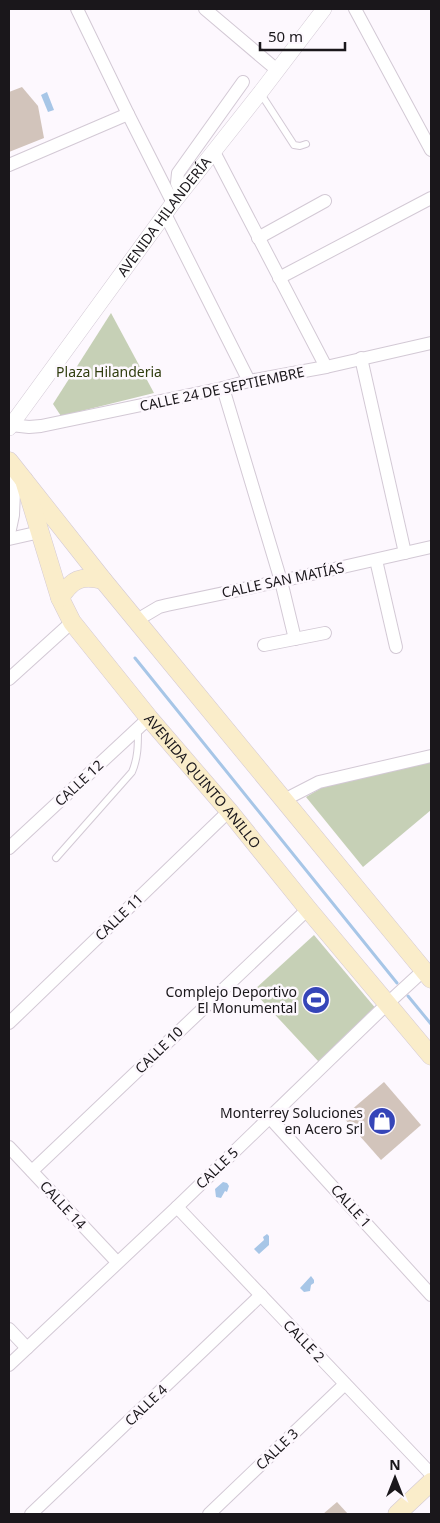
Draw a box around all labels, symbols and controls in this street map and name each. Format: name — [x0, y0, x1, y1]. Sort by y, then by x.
scale bar — [260, 20, 345, 52]
text: 50 m — [268, 26, 303, 46]
street label: AVENIDA HILANDERÍA — [113, 153, 215, 280]
park label: Plaza Hilanderia — [56, 362, 162, 381]
street label: CALLE 24 DE SEPTIEMBRE — [138, 362, 306, 415]
street label: CALLE SAN MATÍAS — [220, 557, 346, 602]
street label: AVENIDA QUINTO ANILLO — [140, 709, 265, 852]
street label: CALLE 12 — [50, 755, 107, 810]
street label: CALLE 11 — [91, 889, 147, 944]
place label: Complejo Deportivo El Monumental — [166, 982, 297, 1017]
sports icon: Complejo Deportivo El Monumental — [301, 985, 331, 1015]
street label: CALLE 10 — [131, 1022, 187, 1077]
place label: Monterrey Soluciones en Acero Srl — [220, 1103, 363, 1138]
shop icon: Monterrey Soluciones en Acero Srl — [367, 1106, 397, 1136]
street label: CALLE 5 — [191, 1143, 242, 1193]
street label: CALLE 14 — [36, 1176, 91, 1233]
street label: CALLE 1 — [327, 1180, 376, 1231]
street label: CALLE 2 — [279, 1315, 329, 1366]
street label: CALLE 4 — [120, 1380, 171, 1430]
street label: CALLE 3 — [251, 1424, 302, 1474]
north arrow — [370, 1453, 420, 1503]
text: N — [389, 1455, 401, 1474]

